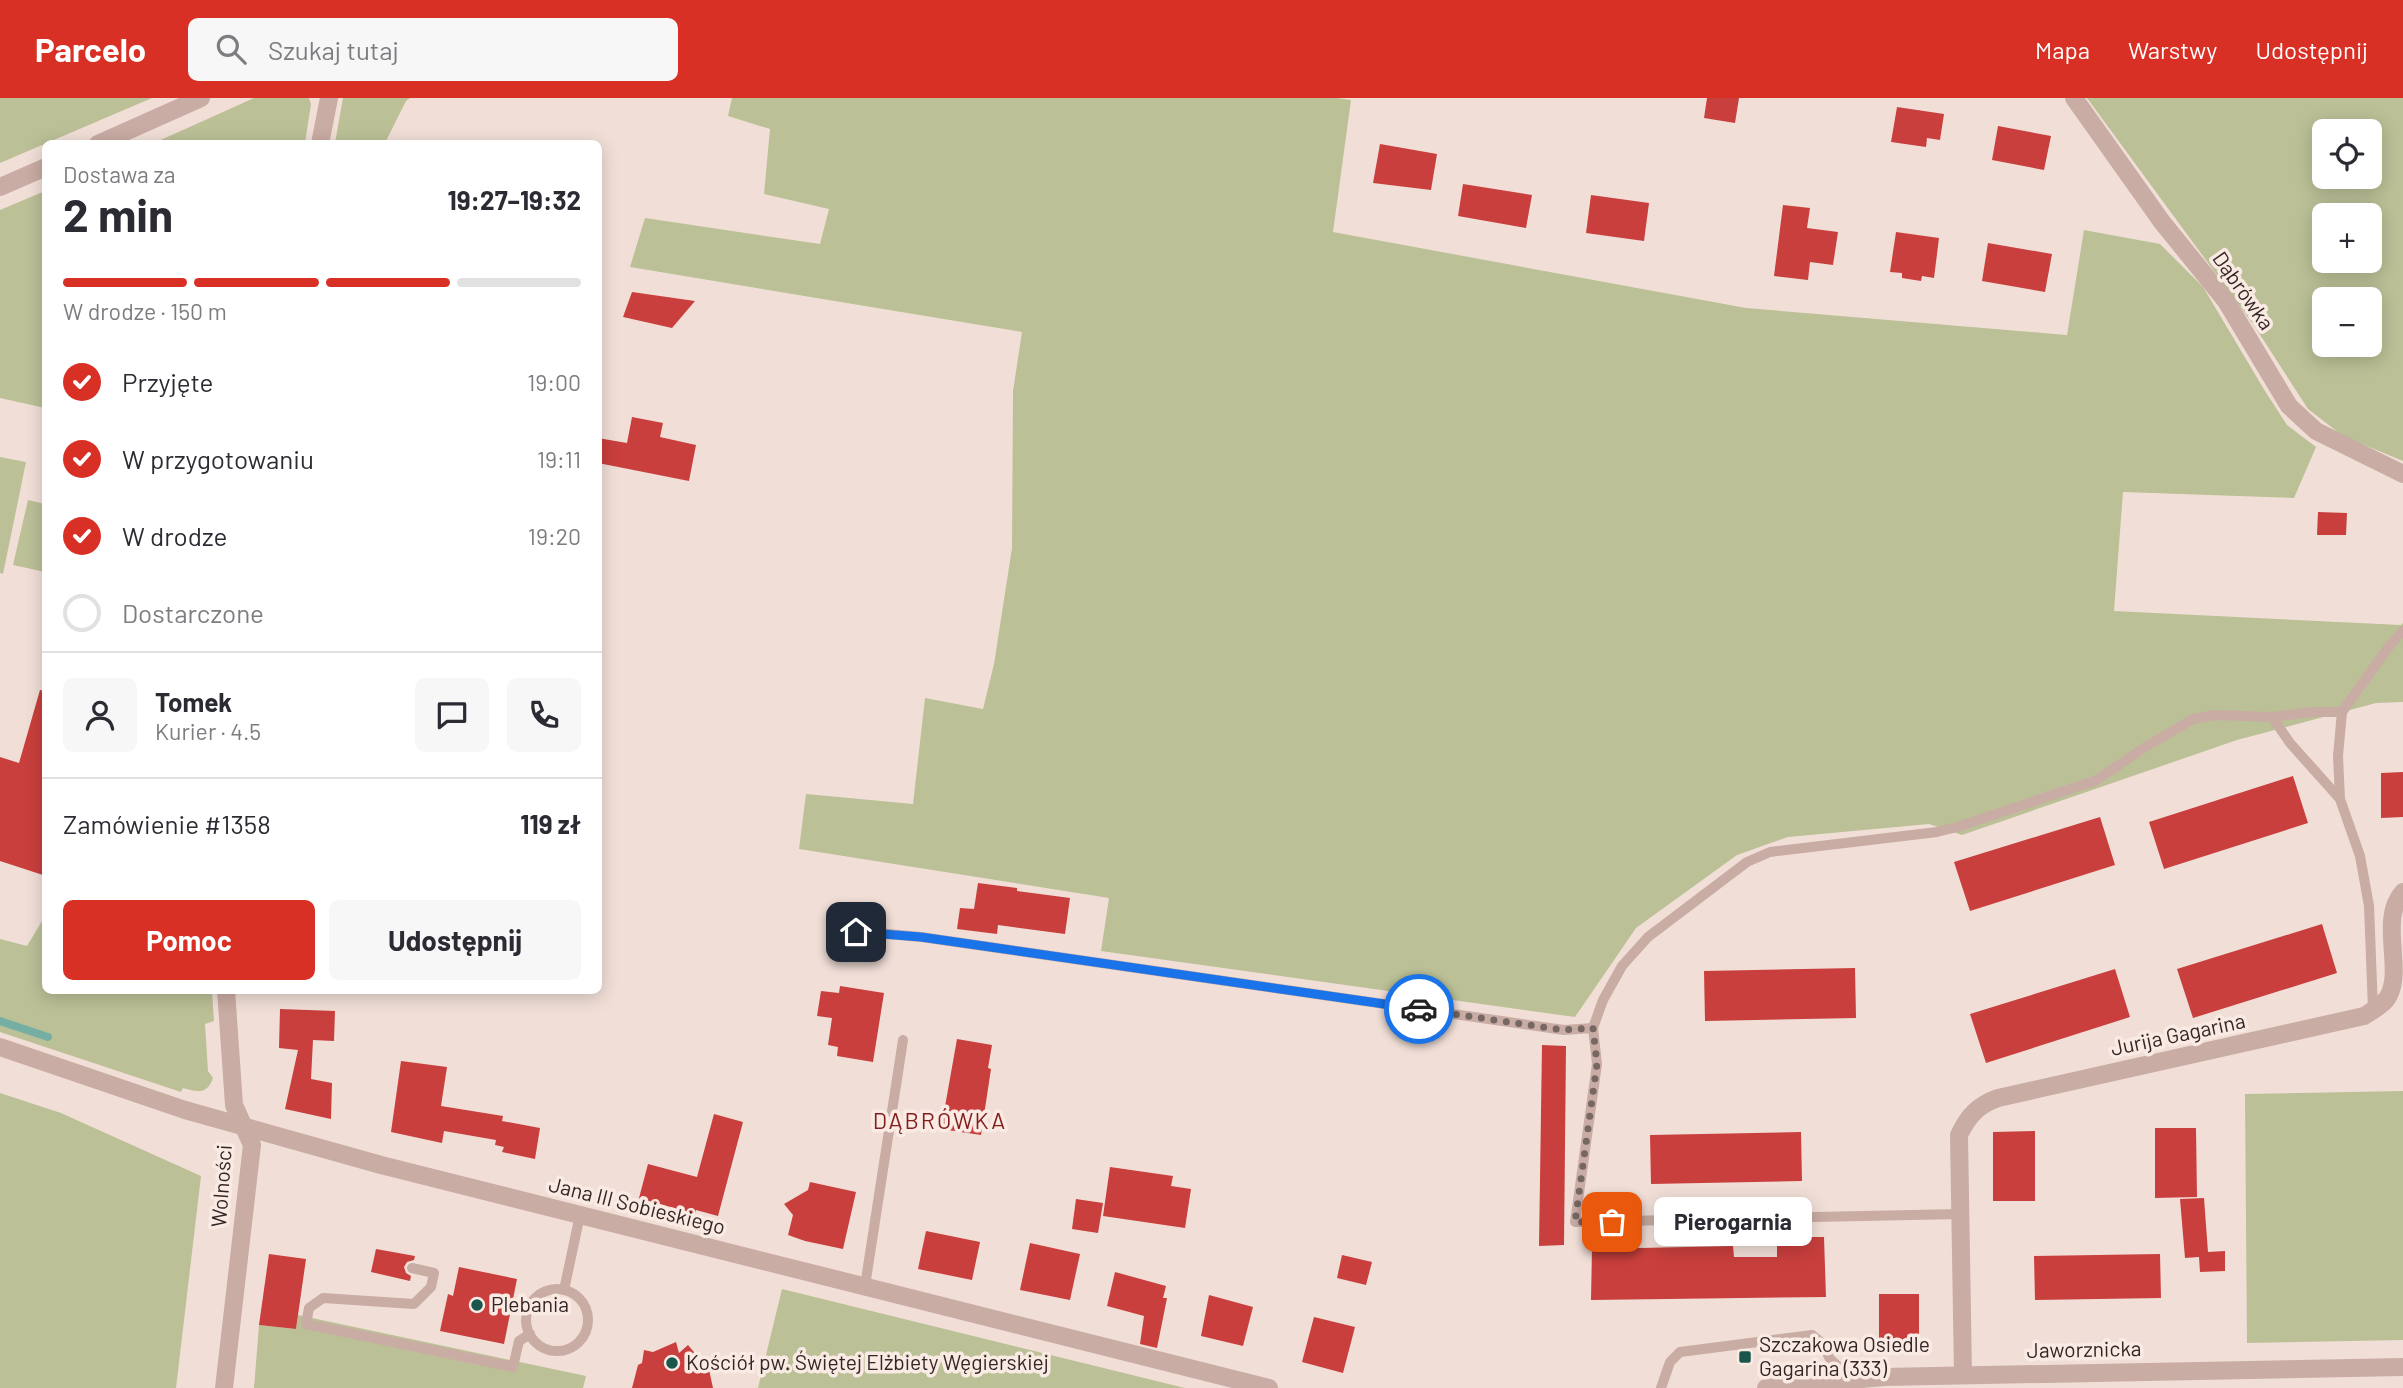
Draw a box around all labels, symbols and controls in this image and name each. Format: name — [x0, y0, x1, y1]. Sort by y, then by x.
search box — [188, 18, 678, 81]
text: Parcelo — [35, 29, 146, 69]
icon: search — [212, 30, 250, 68]
text: Szukaj tutaj — [268, 34, 399, 65]
text: Mapa — [2035, 35, 2090, 64]
text: Warstwy — [2128, 35, 2217, 64]
text: Udostępnij — [2255, 35, 2368, 64]
map controls — [2312, 119, 2382, 357]
button: locate — [2312, 119, 2382, 189]
text: Dostawa za — [63, 160, 175, 188]
text: 19:27–19:32 — [448, 184, 581, 215]
text: 2 min — [63, 186, 173, 241]
button: + — [2312, 203, 2382, 273]
street label: Dąbrówka — [2208, 246, 2280, 334]
button: − — [2312, 287, 2382, 357]
text: W drodze · 150 m — [63, 297, 227, 325]
icon: check — [63, 363, 101, 401]
text: Przyjęte — [122, 366, 213, 397]
text: 19:00 — [527, 368, 581, 396]
icon: check — [63, 440, 101, 478]
text: W przygotowaniu — [122, 443, 314, 474]
text: 19:11 — [537, 445, 581, 473]
icon: check — [63, 517, 101, 555]
text: W drodze — [122, 520, 227, 551]
text: 19:20 — [528, 522, 581, 550]
text: Dostarczone — [122, 597, 264, 628]
button: person — [63, 678, 137, 752]
button: chat — [415, 678, 489, 752]
button: phone — [507, 678, 581, 752]
text: Tomek — [155, 686, 232, 717]
text: Kurier · 4.5 — [155, 717, 261, 745]
text: Zamówienie #1358 — [63, 808, 271, 839]
text: 119 zł — [520, 808, 581, 839]
button: Pomoc — [63, 900, 315, 980]
button: Udostępnij — [329, 900, 581, 980]
pin — [826, 902, 886, 962]
icon: home — [837, 913, 875, 951]
courier — [1384, 974, 1454, 1044]
icon: car — [1400, 990, 1438, 1028]
street label: Jurija Gagarina — [2108, 1007, 2247, 1060]
district label: DĄBRÓWKA — [873, 1106, 1007, 1134]
street label: Wolności — [205, 1144, 236, 1228]
street label: Jana III Sobieskiego — [547, 1171, 728, 1239]
pin — [1582, 1192, 1642, 1252]
callout: Pierogarnia — [1654, 1198, 1812, 1246]
icon: bag — [1593, 1203, 1631, 1241]
text: Pierogarnia — [1674, 1207, 1792, 1235]
place label: Plebania — [491, 1291, 569, 1316]
marker: Plebania — [469, 1297, 485, 1313]
place label: Szczakowa Osiedle Gagarina (333) — [1759, 1331, 1930, 1380]
street label: Jaworznicka — [2026, 1335, 2142, 1362]
place label: Kościół pw. Świętej Elżbiety Węgierskiej — [686, 1349, 1049, 1374]
marker: Szczakowa Osiedle Gagarina (333) — [1737, 1349, 1753, 1365]
marker: Kościół pw. Świętej Elżbiety Węgierskiej — [664, 1355, 680, 1371]

